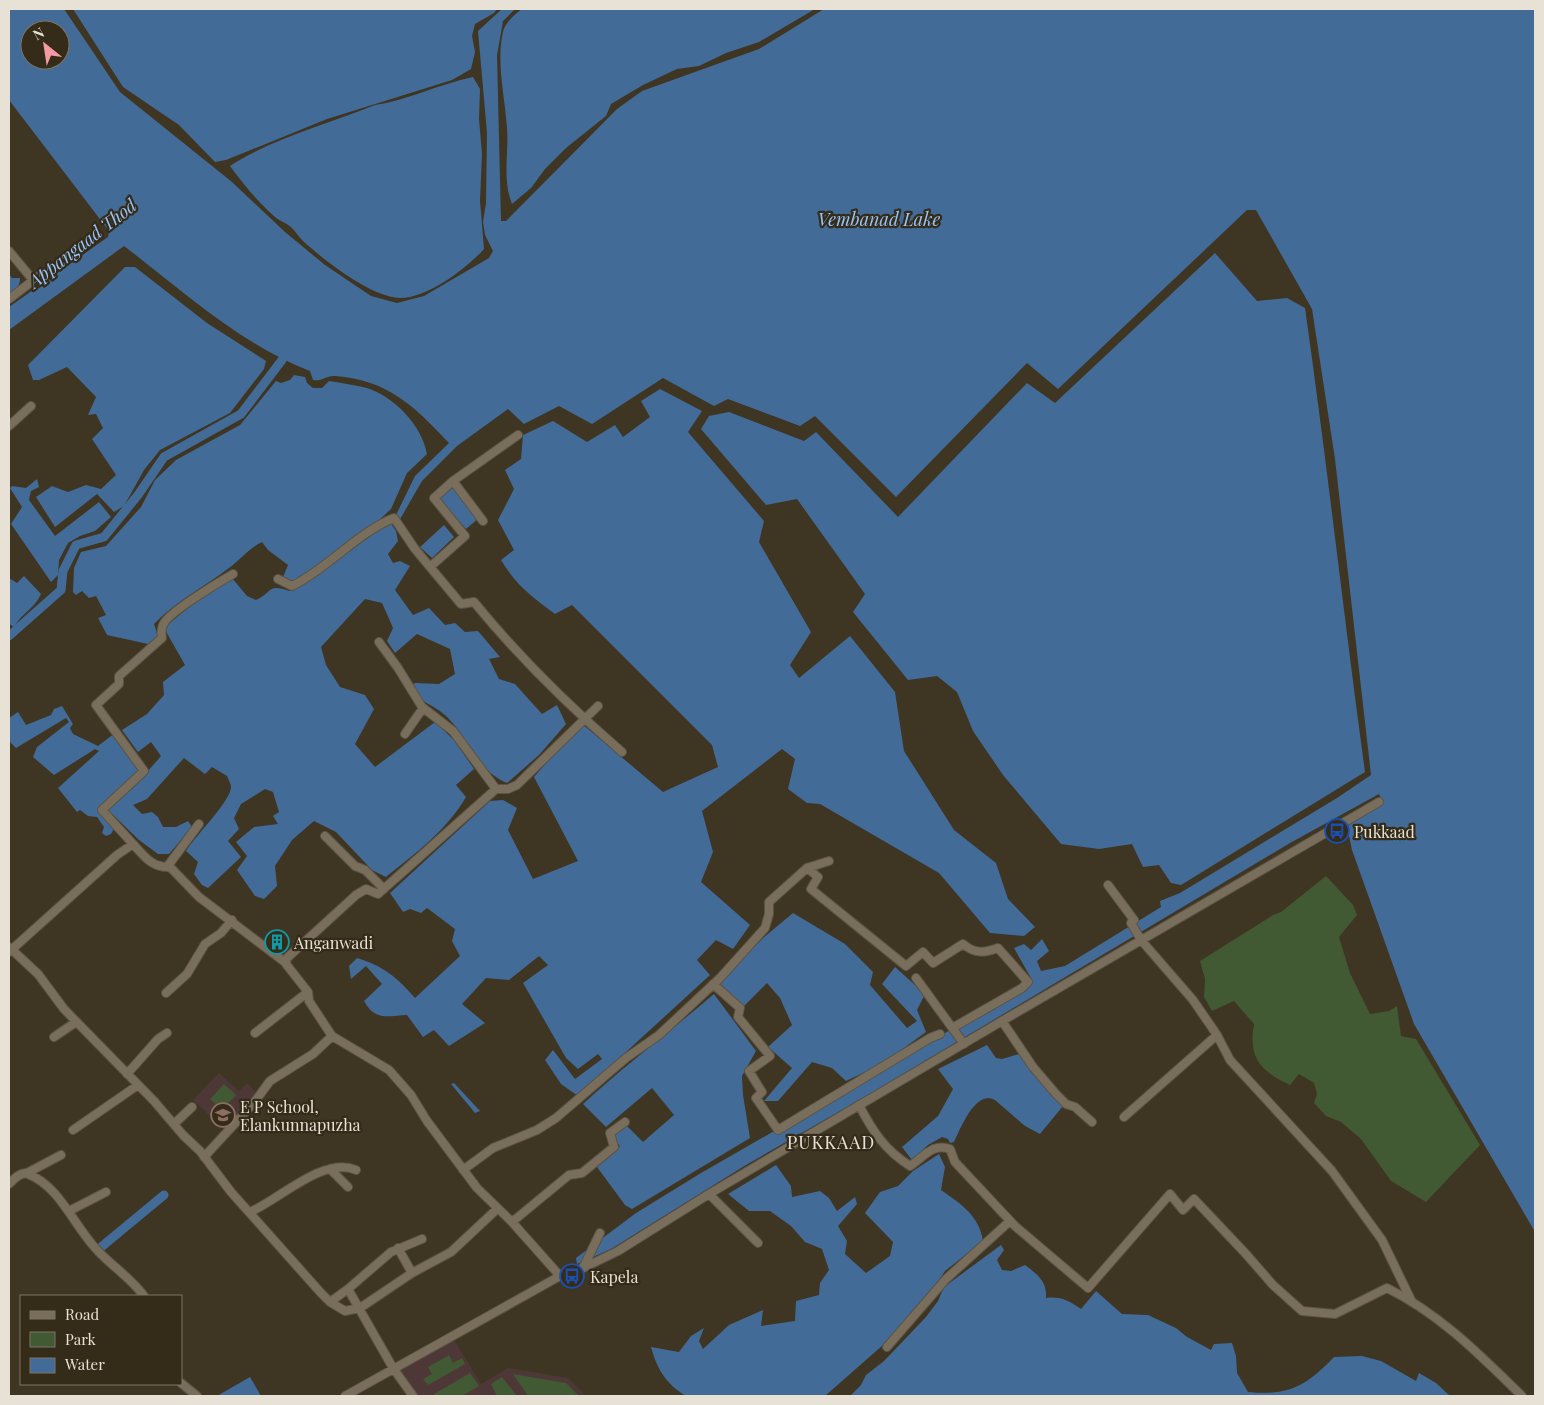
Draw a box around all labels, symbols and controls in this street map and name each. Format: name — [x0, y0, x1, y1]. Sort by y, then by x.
north arrow — [20, 20, 70, 70]
text: N — [29, 23, 47, 44]
water label: Appangaad Thod — [21, 192, 142, 294]
water label: Vembanad Lake — [818, 207, 940, 231]
bus stop icon: Pukkaad — [1324, 818, 1350, 844]
place label: Pukkaad — [1354, 821, 1415, 842]
building icon: Anganwadi — [264, 929, 290, 955]
place label: Anganwadi — [293, 932, 374, 953]
place label: E P School, Elankunnapuzha — [240, 1096, 361, 1135]
school or university icon: E P School, Elankunnapuzha — [210, 1102, 236, 1128]
district label: PUKKAAD — [787, 1130, 875, 1154]
bus stop icon: Kapela — [559, 1263, 585, 1289]
place label: Kapela — [590, 1266, 638, 1287]
legend — [20, 1295, 182, 1385]
text: Road — [65, 1304, 99, 1324]
text: Park — [65, 1329, 97, 1349]
text: Water — [64, 1354, 105, 1374]

